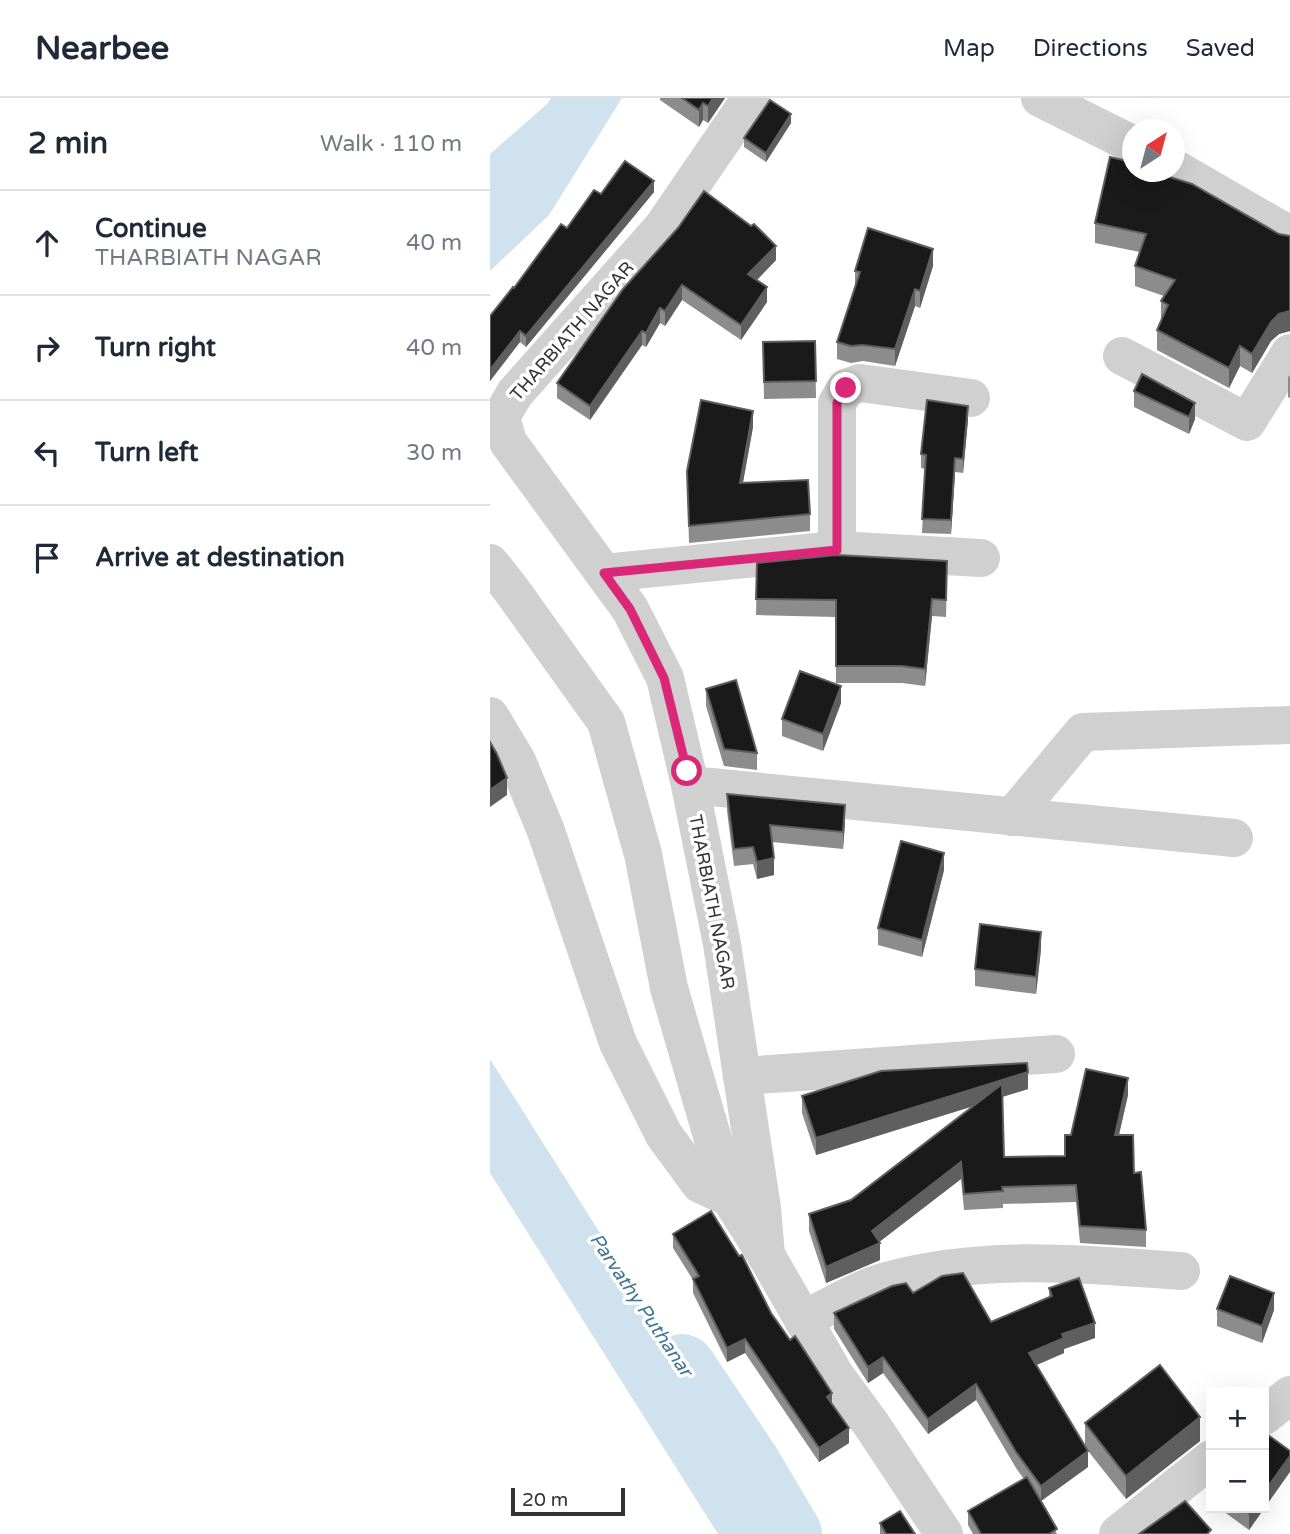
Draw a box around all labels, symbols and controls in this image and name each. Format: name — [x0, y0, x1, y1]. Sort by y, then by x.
text: Nearbee — [35, 29, 169, 68]
text: Map — [943, 34, 995, 63]
text: Directions — [1033, 34, 1148, 63]
text: Saved — [1186, 34, 1255, 63]
north arrow — [1122, 119, 1185, 182]
text: 2 min — [28, 125, 108, 162]
text: Walk · 110 m — [320, 130, 462, 158]
text: Continue — [95, 213, 207, 244]
icon: ahead — [28, 224, 66, 262]
text: 40 m — [406, 229, 462, 257]
text: THARBIATH NAGAR — [95, 244, 322, 272]
street label: THARBIATH NAGAR — [505, 257, 639, 405]
icon: right — [28, 329, 66, 367]
text: Turn right — [95, 332, 216, 363]
text: 40 m — [406, 334, 462, 362]
route end — [830, 372, 861, 403]
icon: left — [28, 434, 66, 472]
text: Turn left — [95, 437, 198, 468]
text: 30 m — [406, 439, 462, 467]
icon: arrive — [28, 539, 66, 577]
text: Arrive at destination — [95, 542, 345, 573]
route start — [671, 755, 702, 786]
street label: THARBIATH NAGAR — [684, 813, 740, 991]
water label: Parvathy Puthanar — [585, 1229, 699, 1383]
map controls — [1206, 1387, 1269, 1513]
button: + — [1206, 1387, 1269, 1450]
button: − — [1206, 1450, 1269, 1513]
scale bar — [511, 1485, 625, 1517]
text: 20 m — [522, 1489, 568, 1511]

